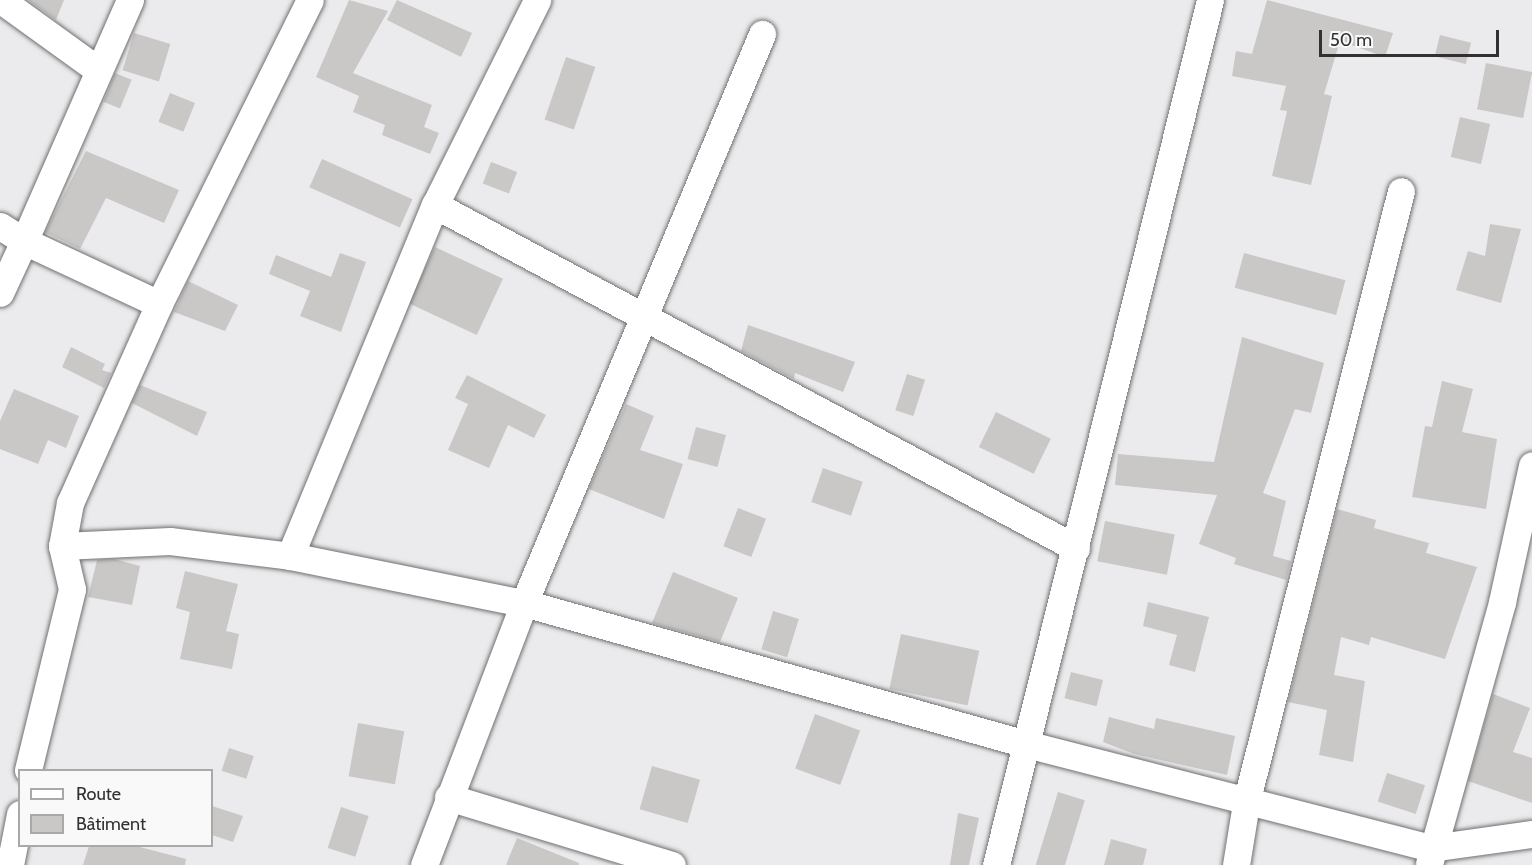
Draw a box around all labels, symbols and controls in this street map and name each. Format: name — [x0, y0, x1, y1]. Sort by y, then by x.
scale bar — [1322, 18, 1502, 56]
text: 50 m — [1330, 29, 1372, 51]
legend — [18, 769, 213, 847]
text: Route — [76, 783, 121, 805]
text: Bâtiment — [76, 813, 146, 835]

